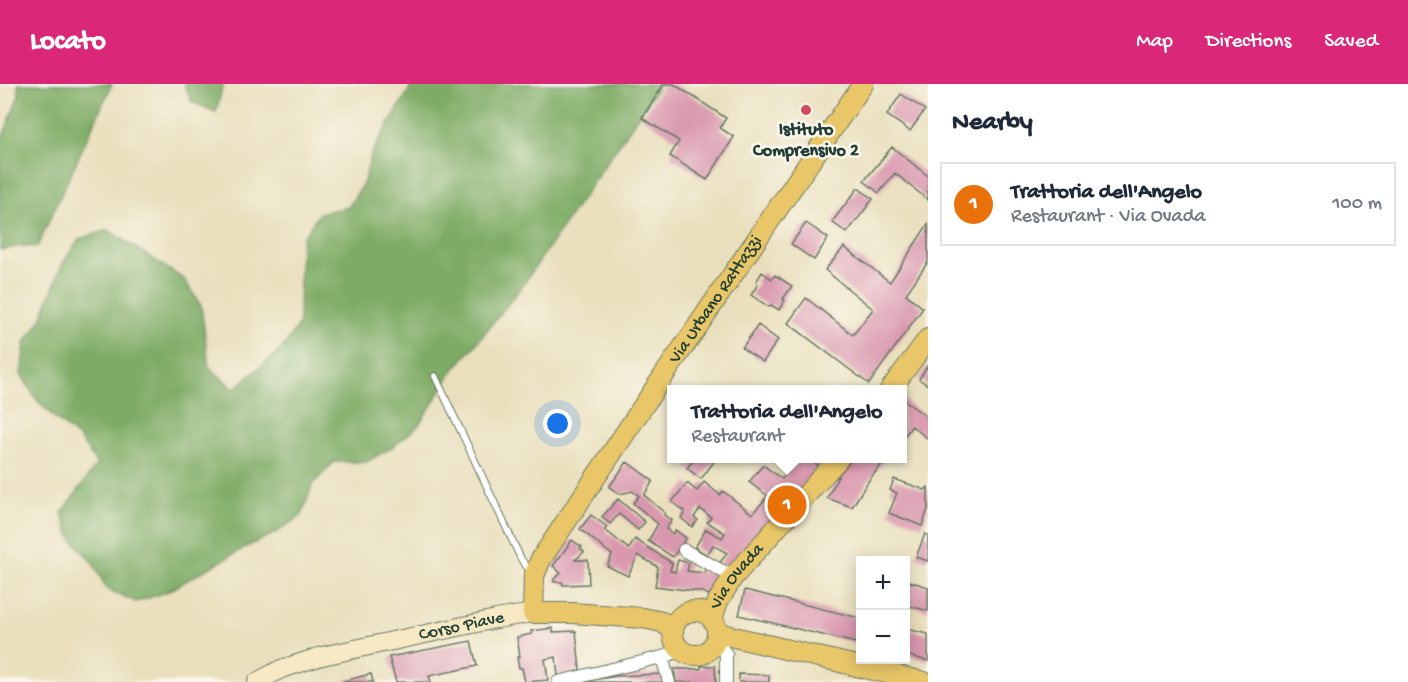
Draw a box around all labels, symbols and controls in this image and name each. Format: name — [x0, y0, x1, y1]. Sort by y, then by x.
text: Locato — [30, 26, 106, 59]
text: Map — [1136, 30, 1173, 55]
text: Directions — [1206, 30, 1291, 55]
text: Saved — [1324, 30, 1378, 55]
marker: Istituto Comprensivo 2 — [799, 103, 813, 117]
text: Nearby — [952, 108, 1033, 139]
place label: Istituto Comprensivo 2 — [752, 120, 859, 162]
text: Trattoria dell'Angelo — [1011, 180, 1202, 206]
text: 1 — [969, 193, 978, 216]
text: 100 m — [1332, 193, 1382, 216]
text: Restaurant · Via Ovada — [1011, 206, 1206, 229]
street label: Via Urbano Rattazzi — [664, 231, 767, 368]
popup — [667, 385, 907, 463]
text: Trattoria dell'Angelo — [692, 400, 882, 426]
your location — [543, 409, 572, 438]
text: Restaurant — [692, 426, 784, 449]
pin: 1 — [768, 482, 806, 528]
street label: Via Ovada — [705, 538, 769, 613]
map controls — [856, 556, 910, 664]
button: + — [856, 556, 910, 610]
street label: Corso Piave — [417, 607, 506, 646]
button: − — [856, 610, 910, 664]

